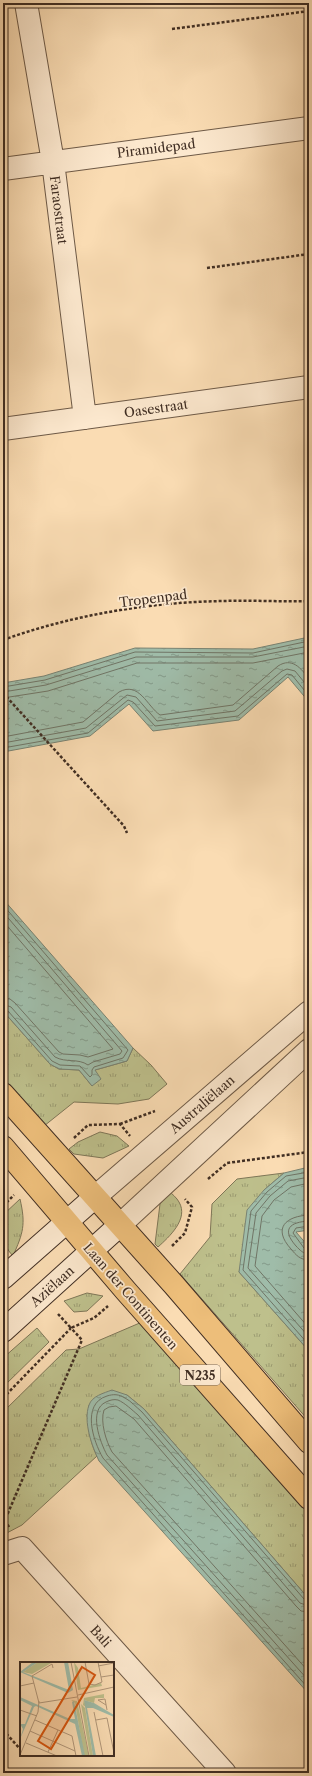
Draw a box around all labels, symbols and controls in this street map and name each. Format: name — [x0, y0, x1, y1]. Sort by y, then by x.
street label: Piramidepad — [116, 135, 196, 161]
street label: Faraostraat — [47, 175, 71, 246]
street label: Oasestraat — [123, 396, 189, 420]
street label: Tropenpad — [118, 586, 188, 610]
street label: Australiëlaan — [166, 1071, 238, 1137]
street label: Laan der Continenten — [80, 1239, 182, 1353]
street label: Aziëlaan — [26, 1262, 77, 1310]
road number: N235 — [180, 1365, 220, 1385]
street label: Bali — [87, 1622, 115, 1650]
inset map — [20, 1662, 114, 1756]

